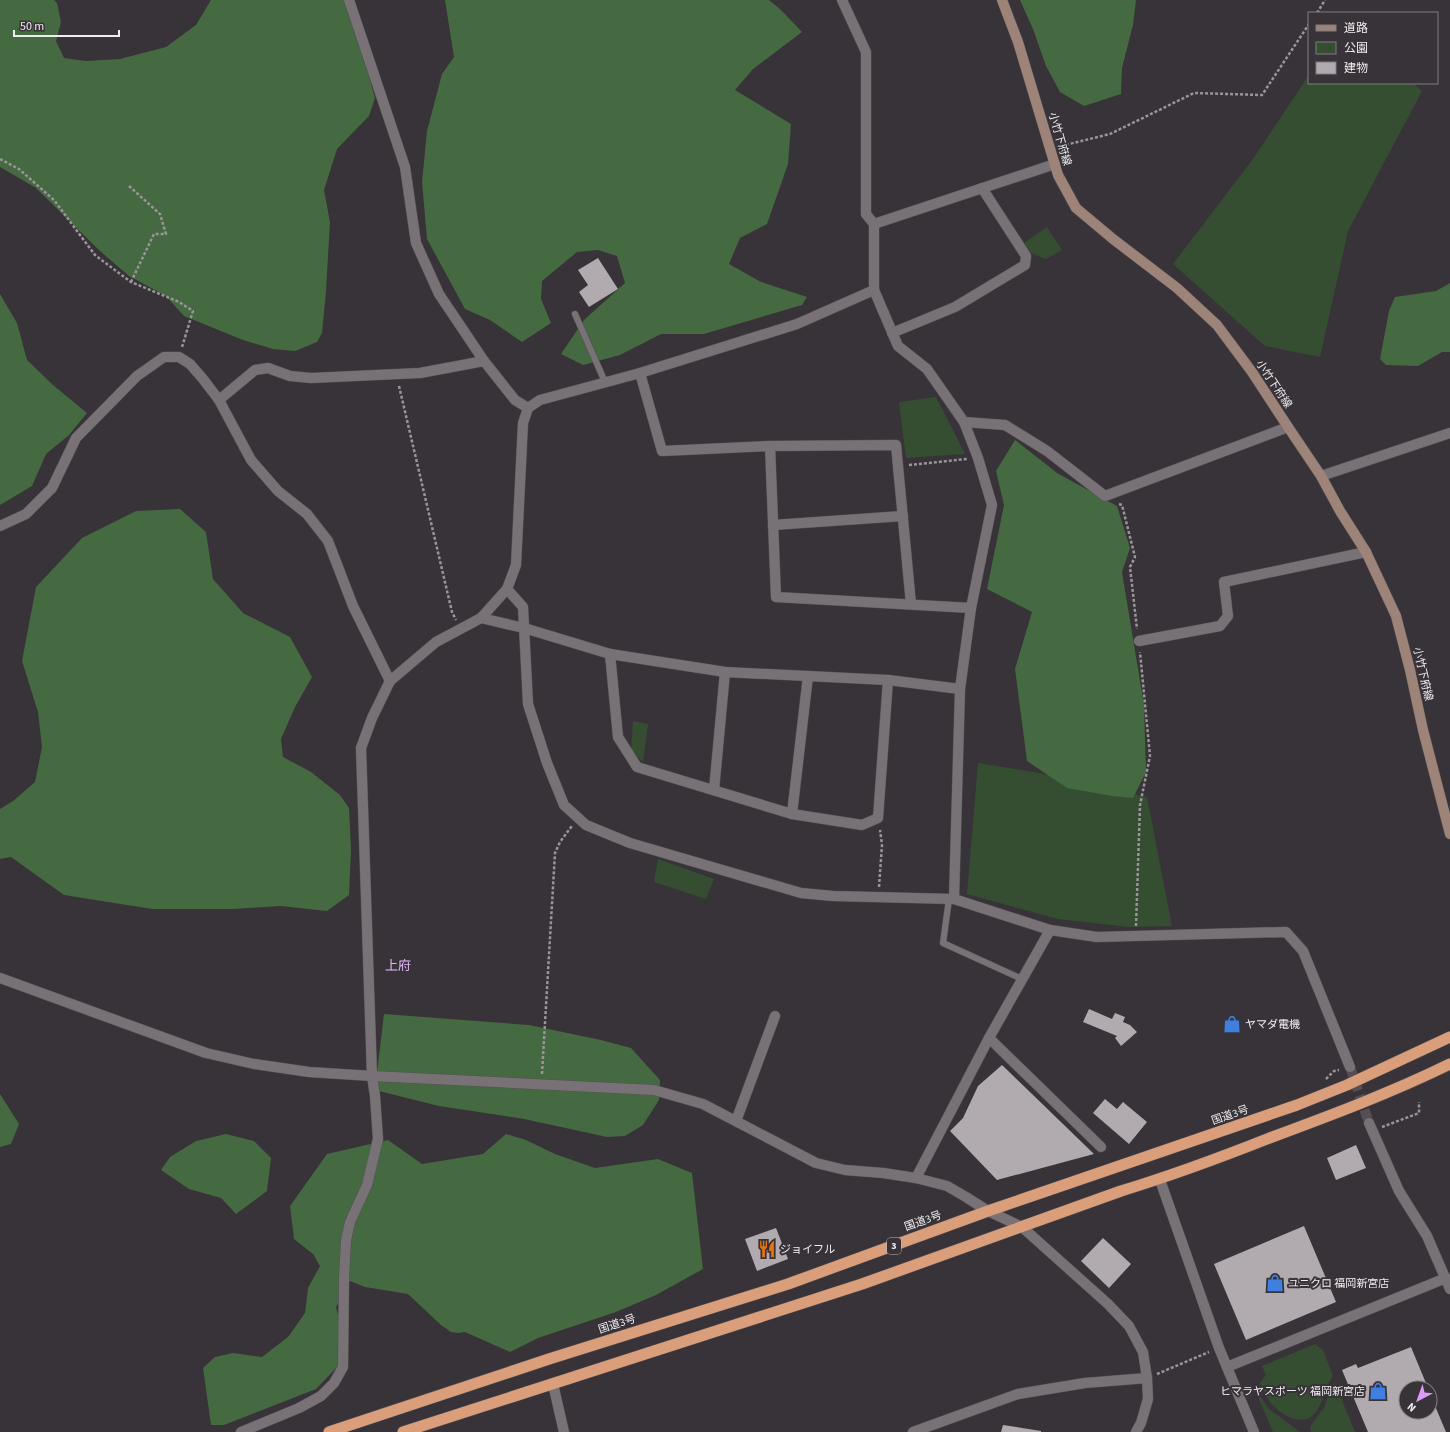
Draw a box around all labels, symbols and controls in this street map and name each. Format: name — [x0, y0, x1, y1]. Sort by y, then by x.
scale bar — [14, 12, 119, 38]
legend — [1308, 12, 1438, 84]
text: 50 m — [20, 18, 44, 35]
text: 道路 — [1344, 20, 1368, 37]
text: 公園 — [1344, 40, 1368, 57]
text: 建物 — [1344, 60, 1368, 77]
street label: 小竹下府線 — [1045, 110, 1075, 168]
street label: 小竹下府線 — [1252, 357, 1296, 411]
street label: 小竹下府線 — [1410, 646, 1436, 702]
district label: 上府 — [385, 957, 411, 975]
shop icon: ヤマダ電機 — [1222, 1014, 1242, 1034]
place label: ヤマダ電機 — [1245, 1017, 1300, 1032]
street label: 国道3号 — [1209, 1102, 1251, 1128]
street label: 国道3号 — [902, 1207, 944, 1235]
road number: 3 — [887, 1238, 901, 1254]
restaurant icon: ジョイフル — [757, 1239, 777, 1259]
place label: ジョイフル — [780, 1242, 835, 1257]
shop icon: ユニクロ 福岡新宮店 — [1265, 1273, 1285, 1293]
place label: ユニクロ 福岡新宮店 — [1288, 1276, 1389, 1291]
street label: 国道3号 — [596, 1311, 638, 1337]
north arrow — [1398, 1380, 1438, 1420]
shop icon: ヒマラヤスポーツ 福岡新宮店 — [1368, 1381, 1388, 1401]
place label: ヒマラヤスポーツ 福岡新宮店 — [1220, 1384, 1365, 1399]
text: N — [1404, 1399, 1419, 1415]

